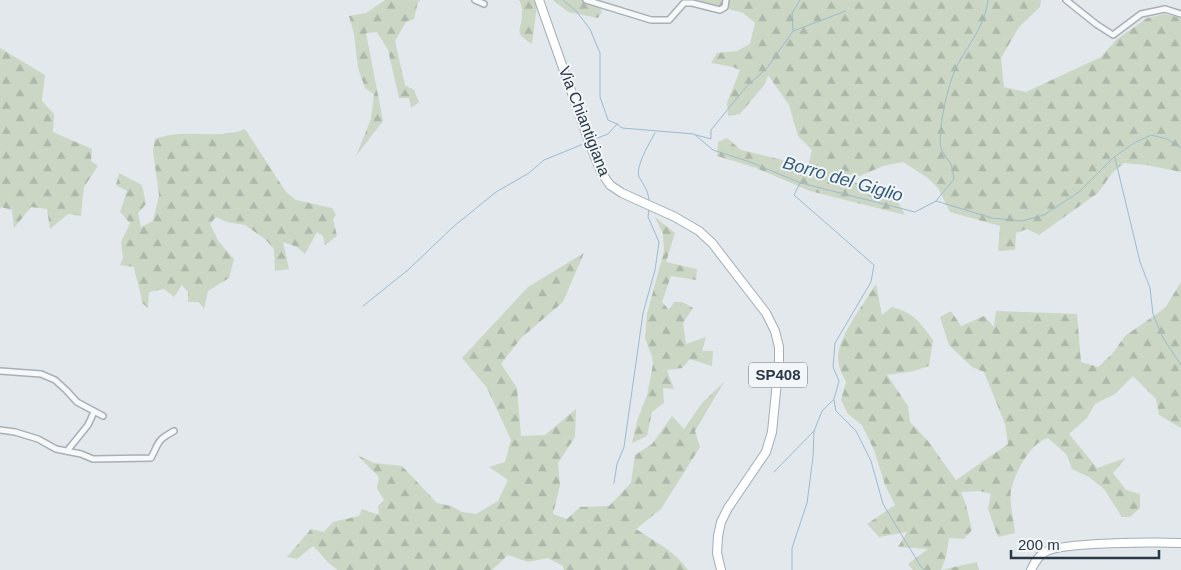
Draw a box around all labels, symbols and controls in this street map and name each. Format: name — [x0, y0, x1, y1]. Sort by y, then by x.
street label: Via Chiantigiana — [556, 64, 613, 179]
water label: Borro del Giglio — [781, 152, 905, 206]
road number: SP408 — [749, 362, 807, 388]
scale bar — [1011, 528, 1158, 560]
text: 200 m — [1018, 536, 1060, 553]

